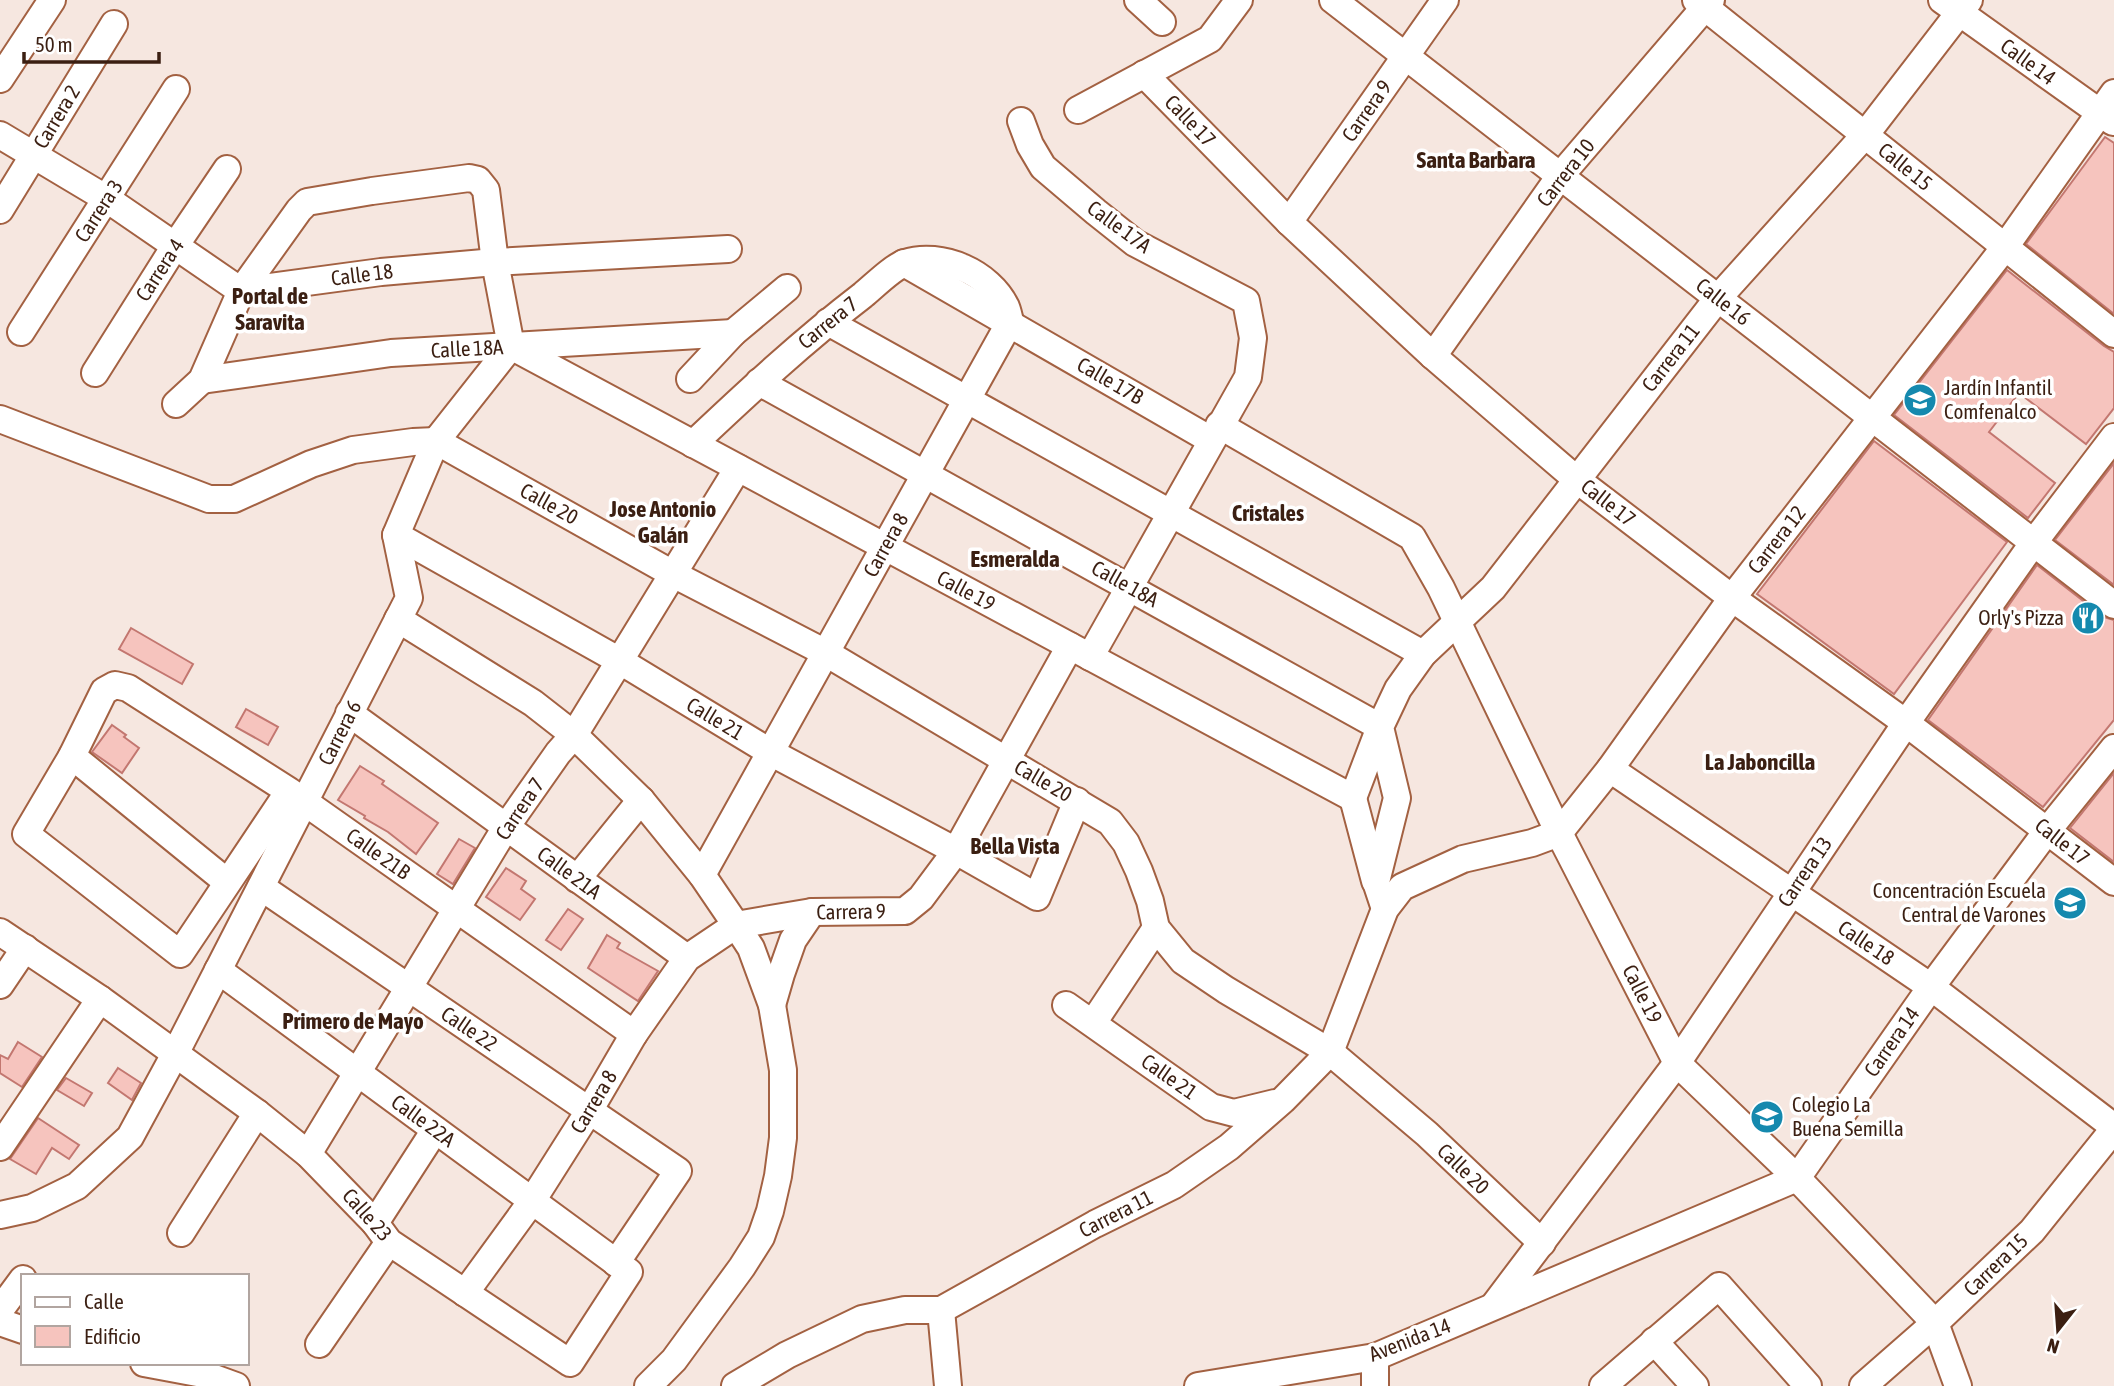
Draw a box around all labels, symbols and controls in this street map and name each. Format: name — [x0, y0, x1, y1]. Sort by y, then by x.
scale bar — [24, 21, 159, 65]
text: 50 m — [35, 32, 73, 56]
street label: Calle 14 — [1996, 33, 2061, 89]
street label: Carrera 9 — [1336, 75, 1396, 146]
street label: Carrera 2 — [28, 81, 84, 152]
street label: Calle 17 — [1160, 90, 1221, 151]
street label: Carrera 10 — [1531, 134, 1599, 211]
street label: Calle 15 — [1874, 137, 1937, 195]
district label: Santa Barbara — [1417, 147, 1536, 173]
street label: Carrera 3 — [69, 175, 127, 246]
street label: Calle 17A — [1083, 195, 1157, 258]
street label: Carrera 4 — [130, 234, 188, 305]
street label: Calle 18 — [329, 258, 394, 290]
street label: Calle 16 — [1692, 273, 1756, 330]
district label: Portal de Saravita — [232, 283, 308, 335]
street label: Carrera 7 — [793, 291, 862, 353]
street label: Carrera 11 — [1636, 319, 1704, 396]
street label: Calle 18A — [430, 334, 505, 362]
street label: Calle 17B — [1073, 352, 1148, 409]
place label: Jardín Infantil Comfenalco — [1944, 375, 2053, 423]
school or university icon: Jardín Infantil Comfenalco — [1901, 381, 1939, 419]
street label: Calle 17 — [1577, 474, 1641, 531]
street label: Calle 20 — [516, 478, 583, 529]
district label: Jose Antonio Galán — [609, 496, 717, 548]
district label: Cristales — [1232, 500, 1304, 526]
street label: Carrera 12 — [1742, 501, 1810, 578]
street label: Carrera 8 — [858, 508, 913, 581]
district label: Esmeralda — [970, 546, 1060, 572]
street label: Calle 18A — [1088, 555, 1164, 612]
street label: Calle 19 — [933, 565, 1000, 615]
restaurant icon: Orly's Pizza — [2069, 599, 2107, 637]
place label: Orly's Pizza — [1978, 605, 2064, 629]
street label: Calle 21 — [683, 692, 748, 744]
street label: Carrera 6 — [313, 696, 366, 769]
district label: La Jaboncilla — [1705, 749, 1815, 775]
street label: Calle 20 — [1011, 754, 1077, 806]
street label: Carrera 7 — [490, 773, 549, 844]
street label: Calle 17 — [2031, 813, 2095, 870]
street label: Calle 21B — [342, 823, 415, 884]
street label: Carrera 13 — [1772, 832, 1836, 911]
district label: Bella Vista — [970, 833, 1060, 859]
street label: Calle 21A — [533, 841, 607, 904]
place label: Concentración Escuela Central de Varones — [1873, 878, 2046, 926]
school or university icon: Concentración Escuela Central de Varones — [2051, 884, 2089, 922]
street label: Carrera 9 — [816, 898, 886, 924]
street label: Calle 18 — [1834, 915, 1899, 970]
street label: Calle 19 — [1618, 960, 1668, 1027]
street label: Calle 22 — [437, 1001, 502, 1056]
street label: Carrera 14 — [1859, 1002, 1924, 1081]
district label: Primero de Mayo — [282, 1008, 424, 1034]
street label: Calle 21 — [1137, 1048, 1202, 1104]
street label: Carrera 8 — [565, 1065, 621, 1137]
street label: Calle 22A — [387, 1089, 461, 1152]
place label: Colegio La Buena Semilla — [1792, 1092, 1904, 1140]
school or university icon: Colegio La Buena Semilla — [1748, 1098, 1786, 1136]
street label: Calle 20 — [1433, 1138, 1495, 1199]
street label: Calle 23 — [338, 1183, 398, 1246]
street label: Carrera 11 — [1075, 1184, 1156, 1242]
street label: Carrera 15 — [1958, 1228, 2032, 1300]
legend — [21, 1274, 248, 1365]
text: Calle — [84, 1289, 124, 1313]
north arrow — [2023, 1295, 2093, 1365]
street label: Avenida 14 — [1365, 1312, 1454, 1366]
text: Edificio — [84, 1324, 141, 1348]
text: N — [2044, 1334, 2062, 1358]

